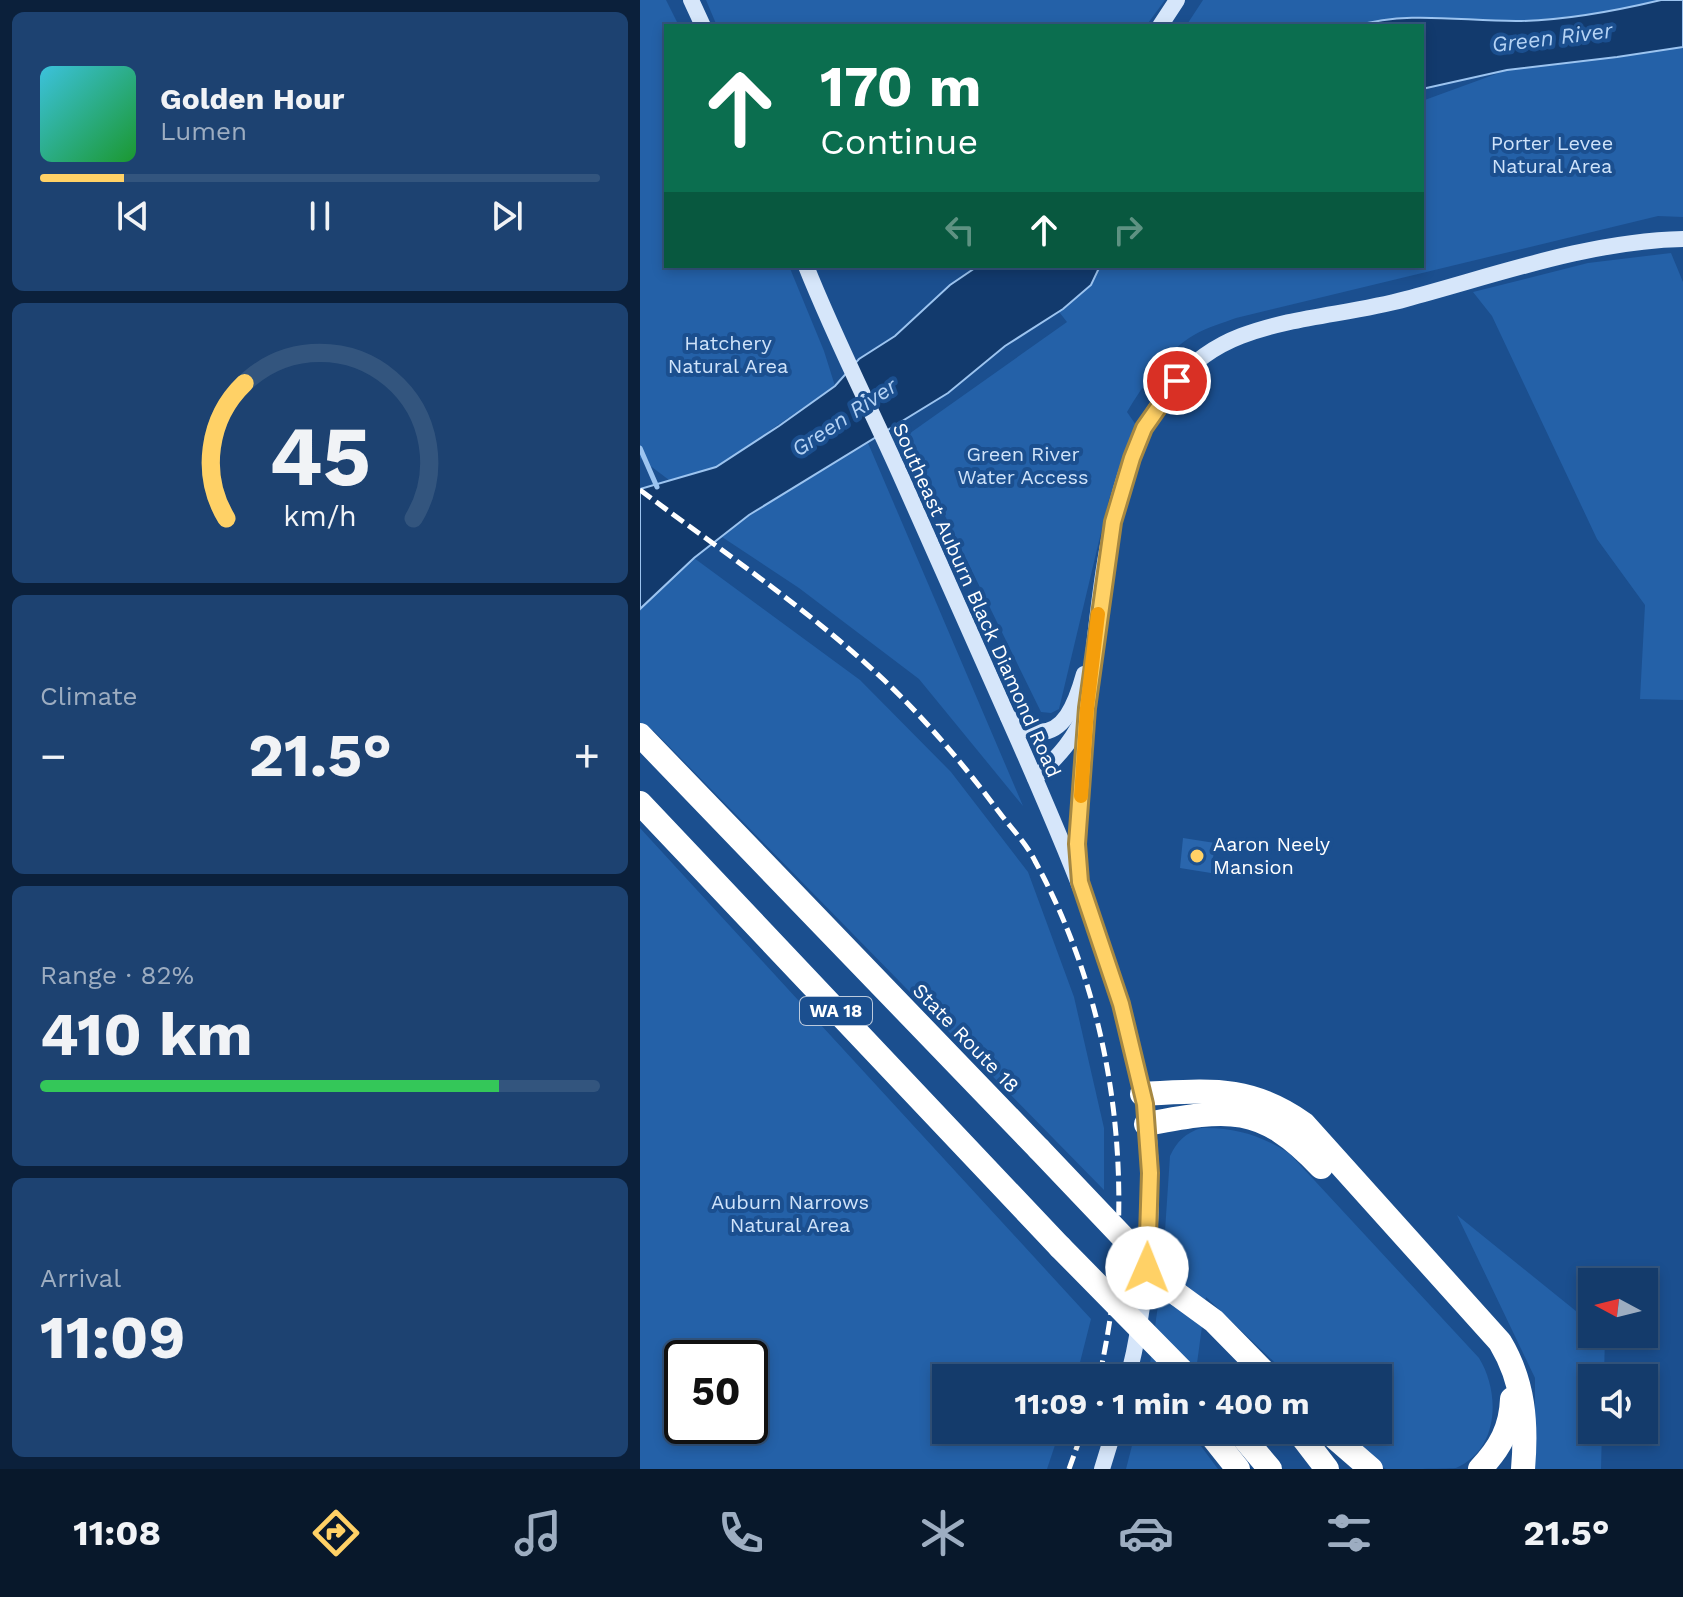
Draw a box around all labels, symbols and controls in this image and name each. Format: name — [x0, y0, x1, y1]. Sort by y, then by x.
water label: Green River — [1490, 18, 1615, 57]
text: 170 m — [820, 54, 982, 120]
icon: ahead — [688, 56, 792, 160]
text: Golden Hour — [160, 81, 344, 116]
text: Lumen — [160, 116, 247, 146]
text: Continue — [820, 121, 978, 163]
park label: Porter Levee Natural Area — [1491, 131, 1613, 178]
icon: previous — [111, 194, 155, 238]
icon: pause — [298, 194, 342, 238]
icon: next — [485, 194, 529, 238]
icon: left — [938, 208, 982, 252]
icon: ahead — [1022, 208, 1066, 252]
icon: right — [1106, 208, 1150, 252]
park label: Hatchery Natural Area — [668, 331, 788, 378]
pin — [1143, 347, 1211, 415]
icon: arrive — [1155, 359, 1199, 403]
water label: Green River — [787, 372, 903, 462]
text: 45 — [269, 408, 371, 505]
street label: Southeast Auburn Black Diamond Road — [888, 419, 1066, 781]
park label: Green River Water Access — [957, 442, 1089, 489]
text: km/h — [283, 499, 357, 533]
text: Climate — [40, 681, 138, 711]
text: 21.5° — [248, 720, 392, 791]
text: − — [40, 730, 67, 782]
text: + — [573, 730, 600, 782]
place label: Aaron Neely Mansion — [1213, 832, 1331, 879]
marker: Aaron Neely Mansion — [1188, 847, 1206, 865]
text: Range · 82% — [40, 960, 194, 990]
street label: State Route 18 — [908, 978, 1024, 1098]
road number: WA 18 — [800, 997, 872, 1025]
text: 410 km — [40, 999, 253, 1070]
park label: Auburn Narrows Natural Area — [711, 1190, 869, 1237]
position arrow — [1105, 1226, 1189, 1310]
text: Arrival — [40, 1263, 121, 1293]
north arrow — [1578, 1268, 1658, 1348]
map controls — [1578, 1268, 1658, 1444]
text: 11:09 — [40, 1302, 185, 1373]
speed limit sign: 50 — [664, 1340, 768, 1444]
button: sound — [1578, 1364, 1658, 1444]
text: 11:09 · 1 min · 400 m — [1014, 1386, 1310, 1421]
icon: directions — [308, 1505, 364, 1561]
icon: music — [510, 1505, 566, 1561]
icon: phone — [713, 1505, 769, 1561]
icon: climate — [915, 1505, 971, 1561]
icon: car — [1118, 1505, 1174, 1561]
icon: filters — [1321, 1505, 1377, 1561]
text: 11:08 — [73, 1512, 161, 1554]
text: 21.5° — [1523, 1512, 1610, 1554]

